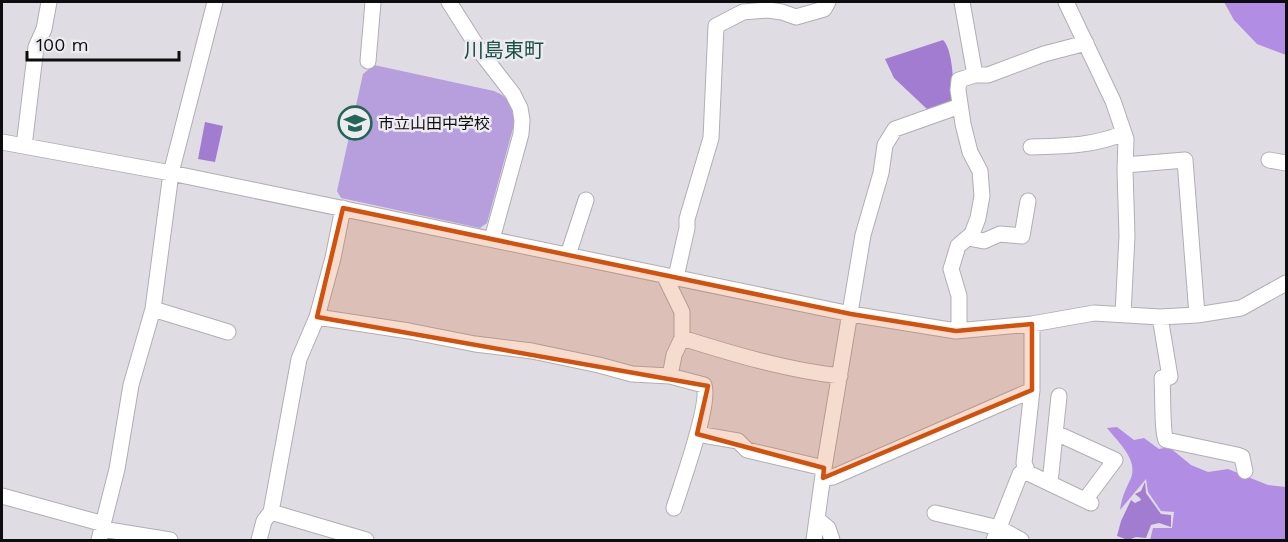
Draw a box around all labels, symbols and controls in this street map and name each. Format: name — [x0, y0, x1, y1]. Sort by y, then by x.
scale bar — [27, 24, 178, 62]
text: 100 m — [36, 34, 89, 55]
district label: 川島東町 — [464, 38, 544, 62]
school or university icon: 市立山田中学校 — [337, 105, 373, 141]
place label: 市立山田中学校 — [378, 114, 490, 133]

